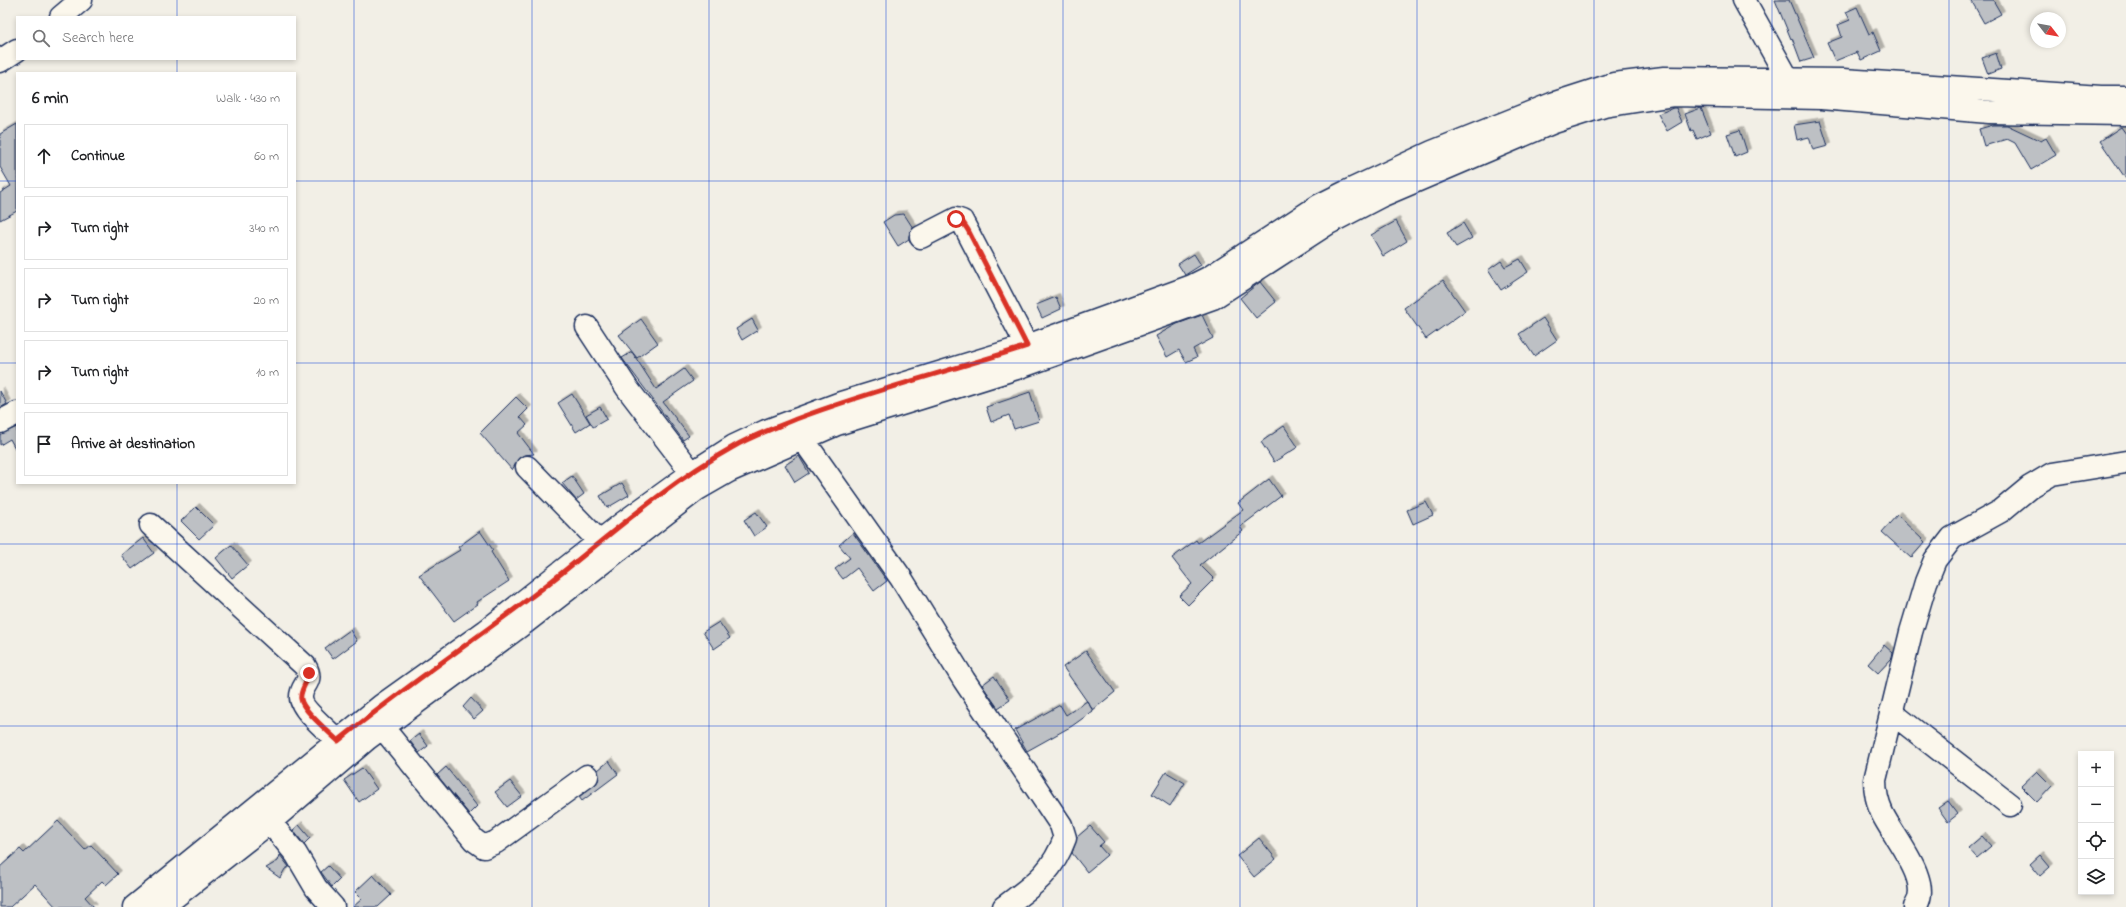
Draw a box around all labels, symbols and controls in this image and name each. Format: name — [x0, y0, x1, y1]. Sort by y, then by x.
north arrow — [2030, 12, 2066, 48]
search box — [16, 16, 296, 60]
icon: search — [30, 27, 52, 49]
text: Search here — [62, 27, 134, 49]
text: 6 min — [32, 86, 68, 111]
text: Walk · 430 m — [216, 89, 280, 108]
icon: ahead — [33, 145, 55, 167]
text: Continue — [71, 145, 125, 167]
text: 60 m — [254, 147, 279, 166]
route start — [947, 210, 965, 228]
icon: right — [33, 217, 55, 239]
text: Turn right — [71, 217, 129, 239]
text: 340 m — [249, 219, 279, 238]
icon: right — [33, 289, 55, 311]
text: Turn right — [71, 289, 129, 311]
text: 20 m — [254, 291, 279, 310]
icon: right — [33, 361, 55, 383]
text: Turn right — [71, 361, 129, 383]
text: 10 m — [256, 363, 279, 382]
icon: arrive — [33, 433, 55, 455]
text: Arrive at destination — [71, 433, 195, 455]
route end — [300, 664, 318, 682]
map controls — [2078, 751, 2114, 895]
button: + — [2078, 751, 2114, 787]
button: − — [2078, 787, 2114, 823]
button: locate — [2078, 823, 2114, 859]
button: layers — [2078, 859, 2114, 895]

